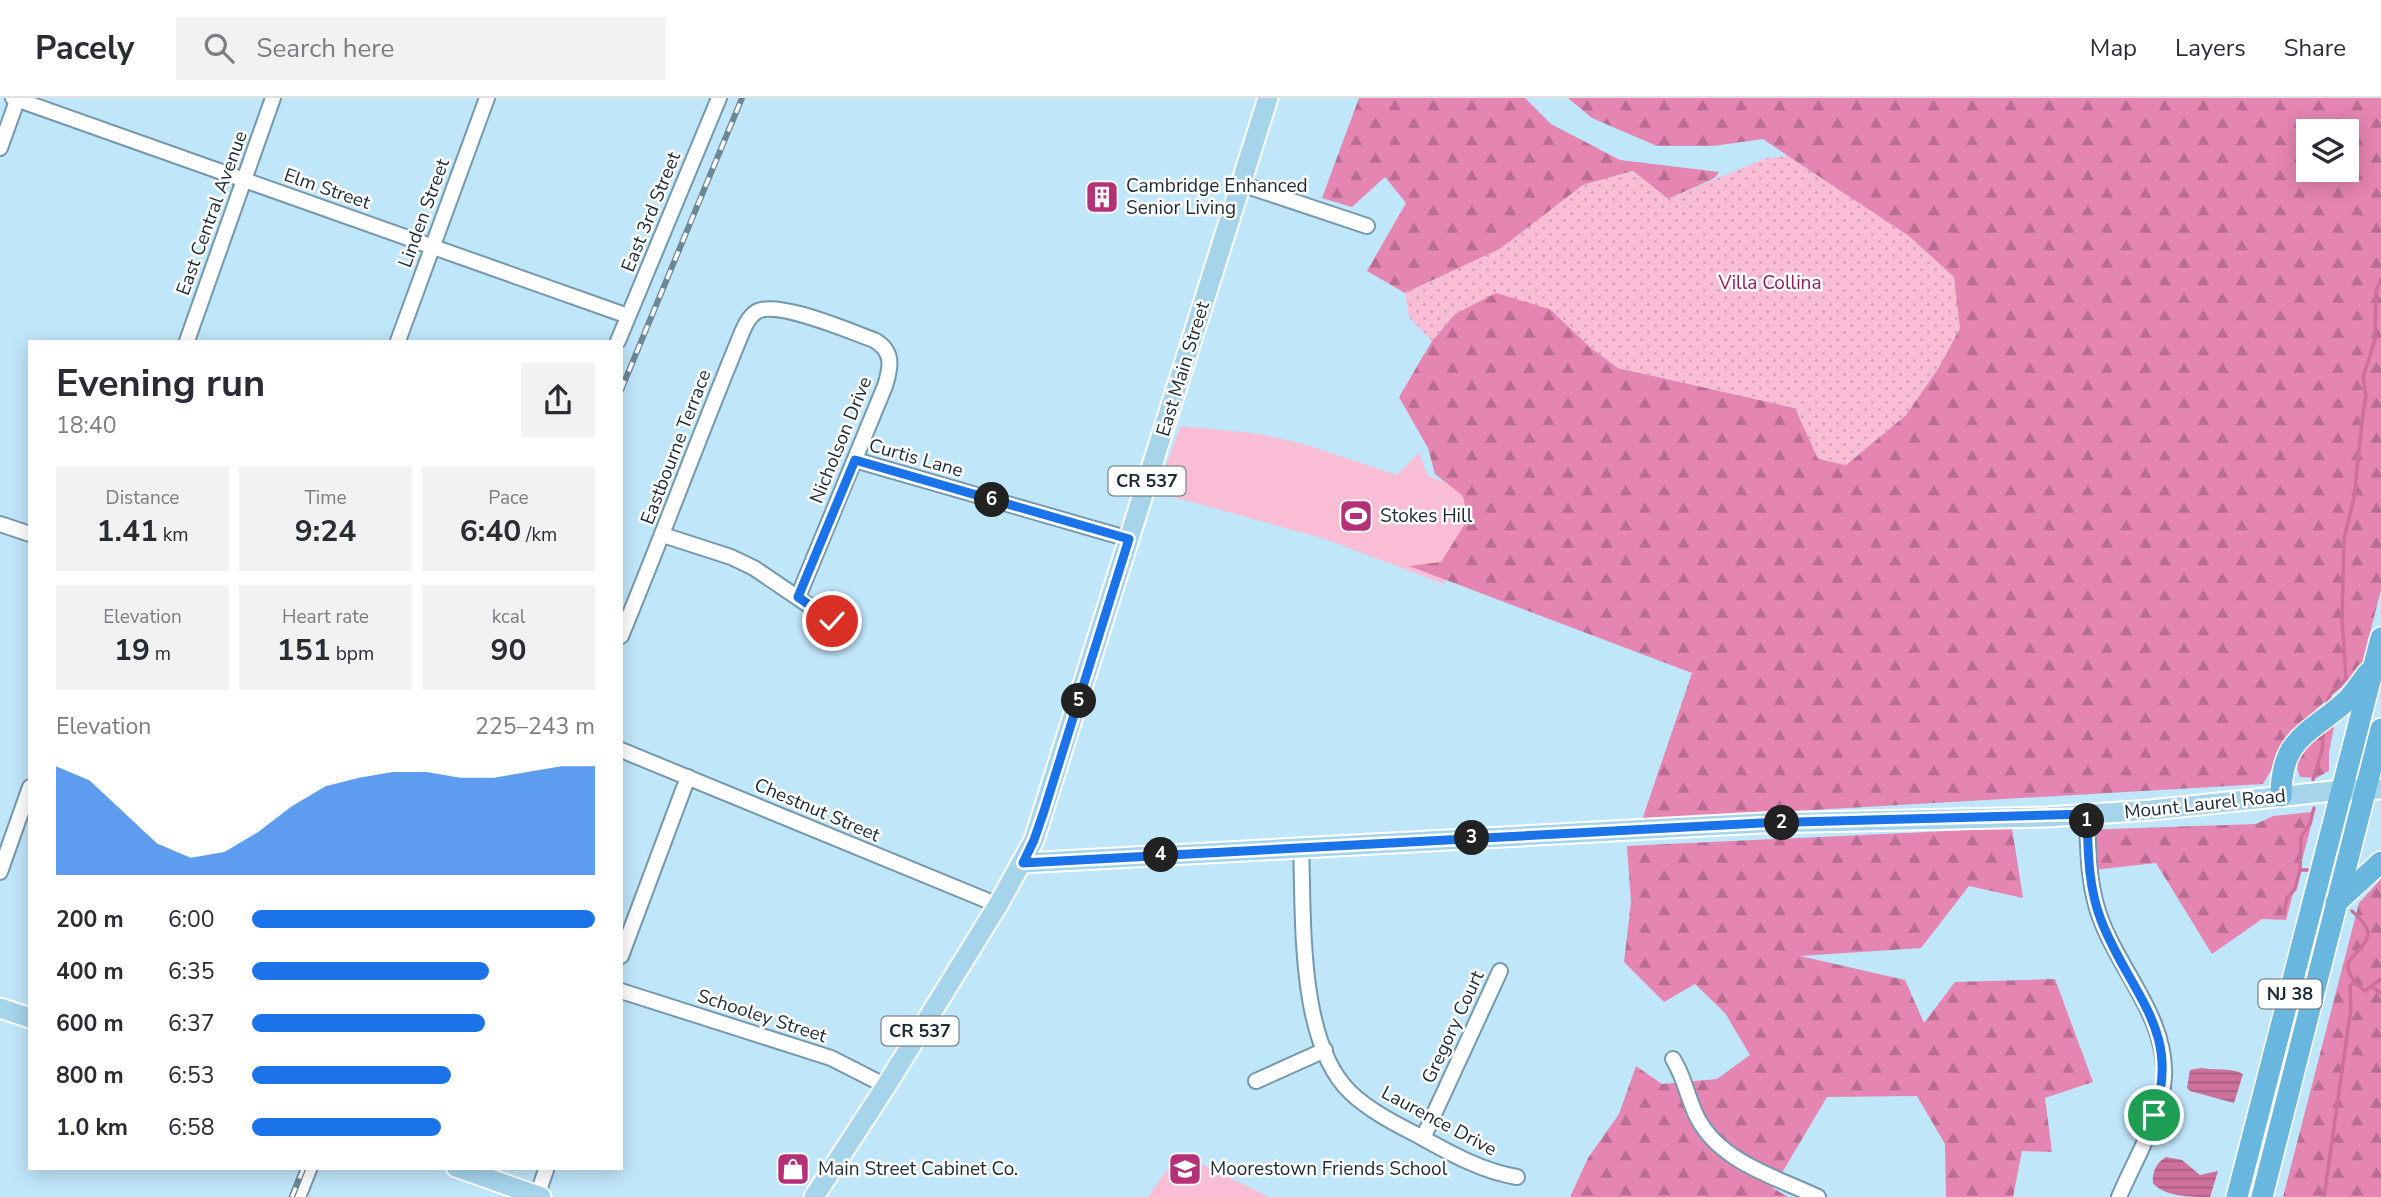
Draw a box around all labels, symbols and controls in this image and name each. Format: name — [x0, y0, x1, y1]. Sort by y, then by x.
search box — [176, 17, 666, 80]
text: Pacely — [35, 26, 134, 71]
icon: search — [200, 29, 238, 67]
text: Search here — [256, 31, 394, 66]
text: Map — [2090, 32, 2137, 64]
text: Layers — [2175, 32, 2246, 64]
text: Share — [2284, 32, 2346, 64]
map controls — [2296, 119, 2359, 182]
button: layers — [2296, 119, 2359, 182]
street label: East Central Avenue — [170, 127, 254, 299]
street label: East 3rd Street — [615, 148, 687, 276]
street label: Linden Street — [392, 155, 456, 271]
street label: Elm Street — [280, 162, 374, 216]
place label: Cambridge Enhanced Senior Living — [1126, 173, 1308, 221]
building icon: Cambridge Enhanced Senior Living — [1083, 178, 1121, 216]
park label: Villa Collina — [1718, 270, 1821, 296]
street label: East Main Street — [1150, 298, 1216, 440]
text: Evening run — [56, 358, 265, 409]
button: share — [521, 363, 595, 437]
street label: Eastbourne Terrace — [634, 366, 718, 528]
street label: Nicholson Drive — [804, 373, 878, 507]
text: 18:40 — [56, 410, 116, 441]
street label: Curtis Lane — [866, 432, 966, 484]
road number: CR 537 — [1108, 466, 1186, 496]
pin: 6 — [974, 482, 1010, 518]
text: Distance — [106, 485, 179, 511]
text: Time — [304, 485, 347, 511]
text: Pace — [488, 485, 529, 511]
text: 6 — [986, 486, 997, 512]
sports icon: Stokes Hill — [1337, 497, 1375, 535]
place label: Stokes Hill — [1380, 503, 1473, 529]
text: 1.41 — [96, 511, 158, 552]
text: 9:24 — [295, 511, 356, 552]
text: 6:40 — [460, 511, 521, 552]
text: km — [158, 522, 189, 548]
text: /km — [521, 522, 557, 548]
pin — [802, 591, 862, 651]
icon: check — [813, 602, 851, 640]
text: Elevation — [103, 604, 182, 630]
text: Heart rate — [282, 604, 369, 630]
text: kcal — [492, 604, 525, 630]
text: 19 — [114, 630, 150, 671]
text: 151 — [277, 630, 331, 671]
text: 90 — [491, 630, 527, 671]
text: m — [150, 641, 171, 667]
text: bpm — [331, 641, 374, 667]
pin: 5 — [1062, 684, 1096, 718]
text: 5 — [1073, 687, 1084, 713]
text: Elevation — [56, 711, 151, 742]
text: 225–243 m — [475, 711, 595, 742]
street label: Chestnut Street — [750, 772, 884, 848]
street label: Mount Laurel Road — [2123, 783, 2287, 825]
pin: 1 — [2070, 804, 2104, 838]
pin: 2 — [1764, 806, 1800, 840]
text: 1 — [2081, 807, 2092, 833]
text: 2 — [1776, 809, 1787, 835]
pin: 3 — [1454, 820, 1490, 856]
text: 3 — [1466, 824, 1477, 850]
pin: 4 — [1144, 838, 1178, 872]
text: 4 — [1155, 841, 1166, 867]
text: 200 m — [56, 904, 124, 935]
text: 6:00 — [168, 904, 215, 935]
text: 400 m — [56, 956, 124, 987]
text: 6:35 — [168, 956, 215, 987]
street label: Gregory Court — [1416, 966, 1491, 1088]
road number: NJ 38 — [2258, 980, 2322, 1009]
street label: Schooley Street — [694, 983, 830, 1049]
text: 600 m — [56, 1008, 124, 1039]
text: 6:37 — [168, 1008, 215, 1039]
road number: CR 537 — [881, 1016, 958, 1046]
text: 800 m — [56, 1060, 124, 1091]
text: 6:53 — [168, 1060, 215, 1091]
street label: Laurence Drive — [1377, 1080, 1501, 1162]
pin — [2124, 1085, 2184, 1145]
icon: arrive — [2135, 1096, 2173, 1134]
text: 1.0 km — [56, 1112, 128, 1143]
text: 6:58 — [168, 1112, 215, 1143]
shop icon: Main Street Cabinet Co. — [774, 1150, 812, 1188]
school or university icon: Moorestown Friends School — [1166, 1150, 1204, 1188]
place label: Main Street Cabinet Co. — [818, 1156, 1018, 1182]
place label: Moorestown Friends School — [1210, 1156, 1448, 1182]

